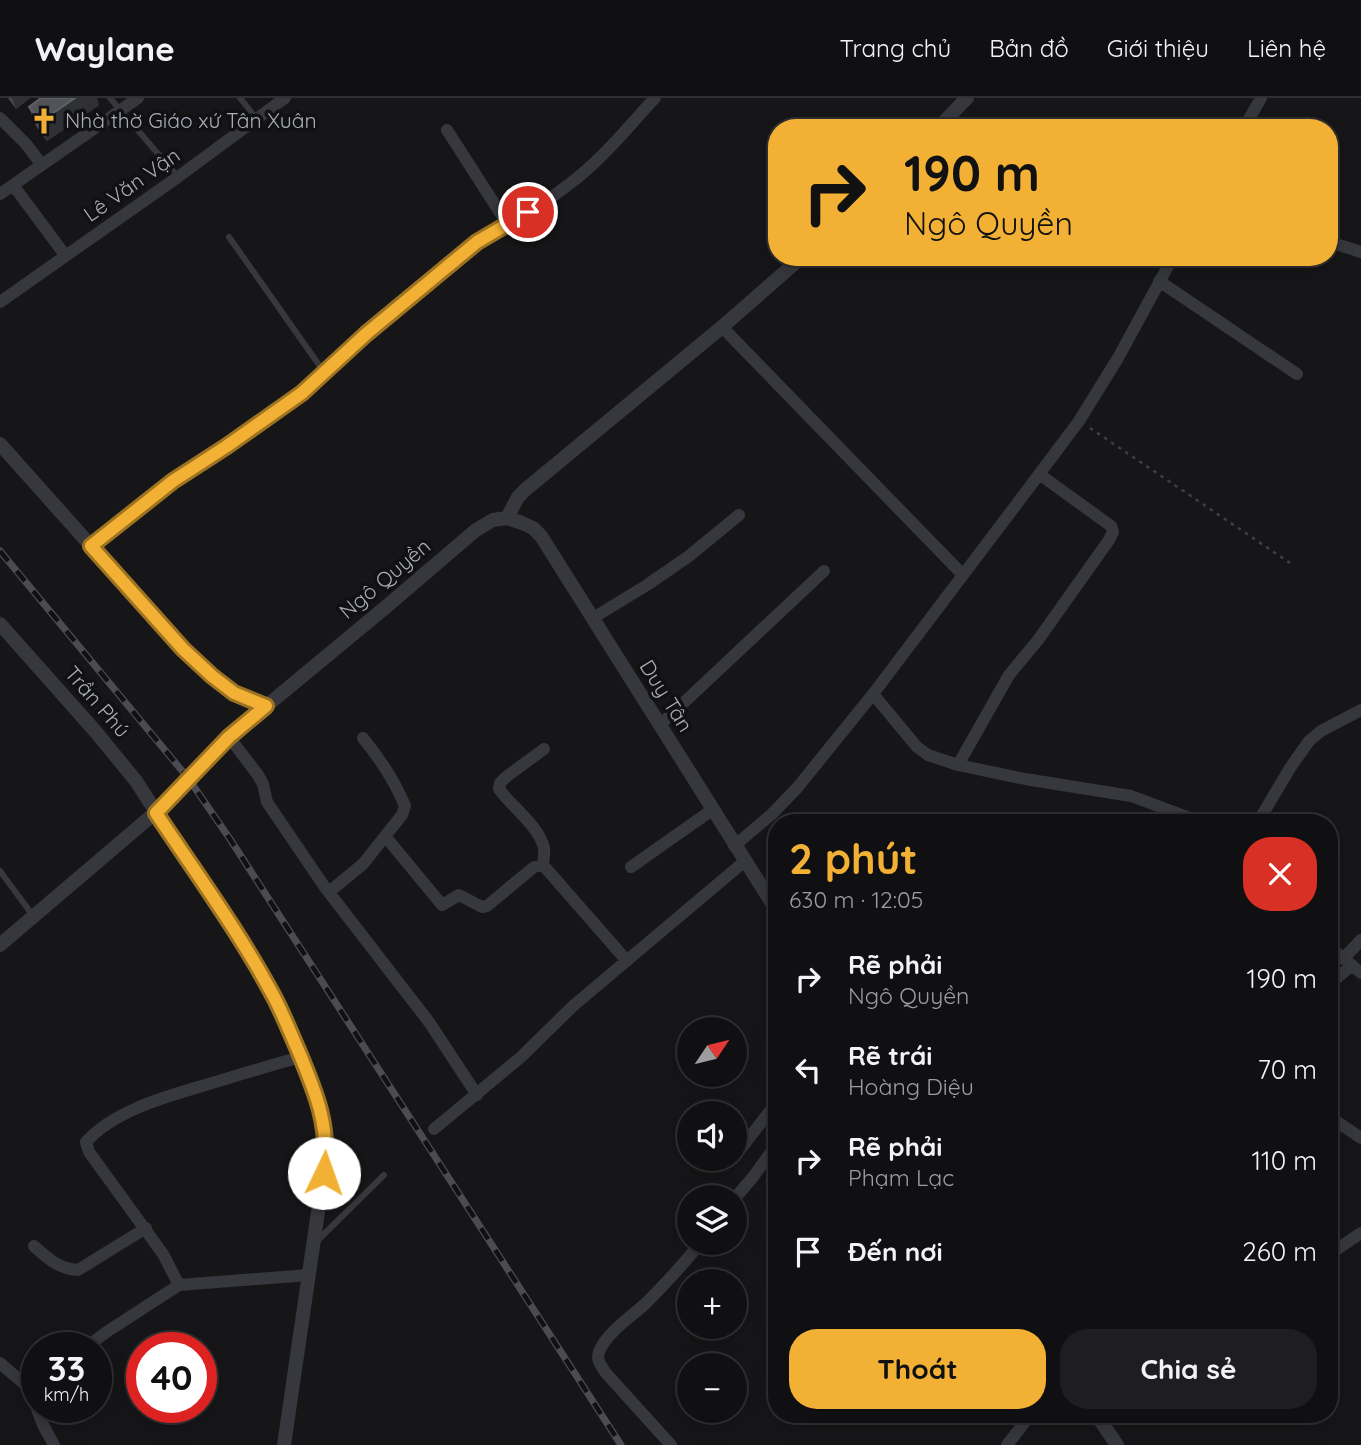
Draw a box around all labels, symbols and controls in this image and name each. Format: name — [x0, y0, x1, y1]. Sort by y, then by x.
text: Waylane — [35, 28, 175, 69]
text: Trang chủ — [839, 33, 951, 63]
text: Bản đồ — [989, 33, 1069, 63]
text: Giới thiệu — [1107, 33, 1209, 63]
text: Liên hệ — [1247, 33, 1326, 63]
church icon: Nhà thờ Giáo xứ Tân Xuân — [29, 106, 59, 136]
place label: Nhà thờ Giáo xứ Tân Xuân — [65, 107, 317, 133]
street label: Lê Văn Vận — [78, 142, 185, 227]
text: 190 m — [904, 142, 1040, 203]
icon: right — [789, 147, 880, 238]
pin — [498, 182, 558, 242]
icon: arrive — [509, 193, 547, 231]
text: Ngô Quyền — [904, 203, 1073, 243]
street label: Ngô Quyền — [334, 533, 435, 624]
street label: Duy Tân — [635, 655, 699, 736]
street label: Trần Phú — [60, 660, 136, 742]
text: 2 phút — [789, 832, 917, 885]
button: close — [1243, 837, 1317, 911]
text: 630 m · 12:05 — [789, 885, 923, 914]
text: Rẽ phải — [848, 948, 942, 981]
icon: right — [789, 960, 827, 998]
text: 190 m — [1247, 962, 1317, 995]
text: Ngô Quyền — [848, 981, 969, 1010]
north arrow — [677, 1017, 747, 1087]
map controls — [677, 1017, 747, 1423]
text: Rẽ trái — [848, 1039, 932, 1072]
icon: left — [789, 1051, 827, 1089]
text: 70 m — [1257, 1053, 1317, 1086]
text: Hoàng Diệu — [848, 1072, 974, 1101]
button: sound — [677, 1101, 747, 1171]
text: Rẽ phải — [848, 1130, 942, 1163]
position arrow — [287, 1136, 361, 1210]
icon: right — [789, 1142, 827, 1180]
text: 110 m — [1251, 1144, 1317, 1177]
text: Phạm Lạc — [848, 1163, 954, 1192]
button: layers — [677, 1185, 747, 1255]
icon: arrive — [789, 1233, 827, 1271]
text: Đến nơi — [848, 1235, 943, 1268]
text: 260 m — [1242, 1235, 1317, 1268]
button: + — [677, 1269, 747, 1339]
button: Thoát — [789, 1329, 1046, 1409]
button: Chia sẻ — [1060, 1329, 1317, 1409]
speed limit sign: 40 — [126, 1332, 217, 1423]
text: 33 — [48, 1346, 85, 1390]
button: − — [677, 1353, 747, 1423]
text: km/h — [44, 1383, 89, 1406]

